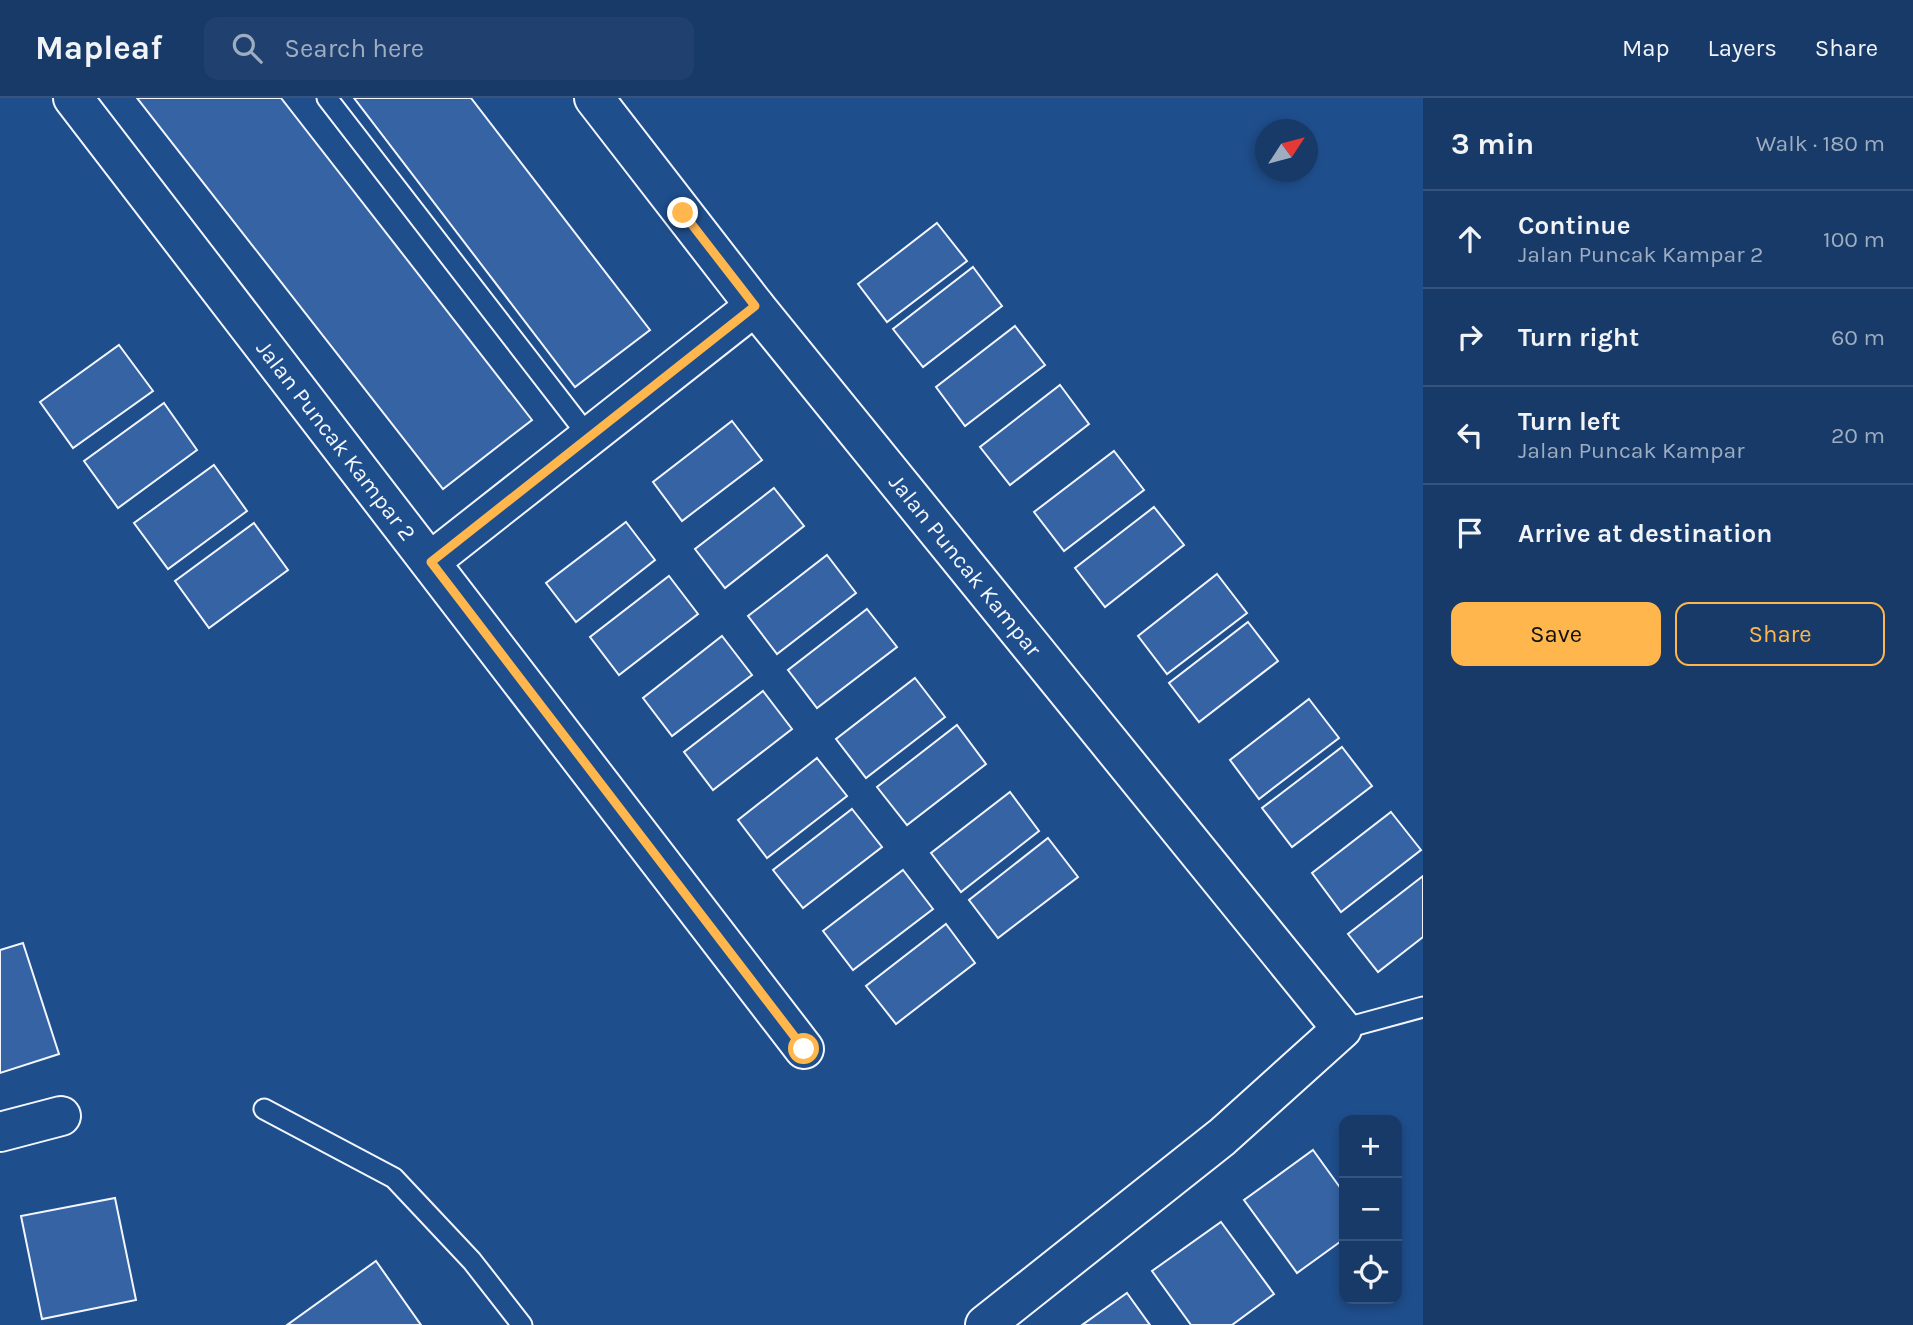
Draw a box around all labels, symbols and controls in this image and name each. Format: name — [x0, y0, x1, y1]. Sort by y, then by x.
search box — [204, 17, 694, 80]
text: Mapleaf — [35, 29, 162, 67]
icon: search — [228, 29, 266, 67]
text: Search here — [284, 33, 424, 64]
text: Map — [1622, 34, 1670, 62]
text: Layers — [1708, 34, 1777, 62]
text: Share — [1815, 34, 1878, 62]
north arrow — [1255, 119, 1318, 182]
text: 3 min — [1451, 126, 1534, 162]
text: Walk · 180 m — [1756, 130, 1885, 157]
route end — [667, 197, 698, 228]
text: Continue — [1518, 210, 1630, 241]
icon: ahead — [1451, 220, 1489, 258]
text: 100 m — [1823, 226, 1885, 253]
text: Jalan Puncak Kampar 2 — [1518, 241, 1763, 268]
icon: right — [1451, 318, 1489, 356]
text: Turn right — [1518, 322, 1639, 353]
text: 60 m — [1831, 324, 1885, 351]
street label: Jalan Puncak Kampar 2 — [251, 335, 422, 546]
text: Turn left — [1518, 406, 1620, 437]
icon: left — [1451, 416, 1489, 454]
text: 20 m — [1831, 422, 1885, 449]
text: Jalan Puncak Kampar — [1518, 437, 1744, 464]
street label: Jalan Puncak Kampar — [884, 469, 1048, 662]
icon: arrive — [1451, 514, 1489, 552]
text: Arrive at destination — [1518, 518, 1772, 549]
button: Save — [1451, 602, 1661, 666]
button: Share — [1675, 602, 1885, 666]
route start — [788, 1033, 819, 1064]
map controls — [1339, 1115, 1402, 1304]
button: + — [1339, 1115, 1402, 1178]
button: − — [1339, 1178, 1402, 1241]
button: locate — [1339, 1241, 1402, 1304]

